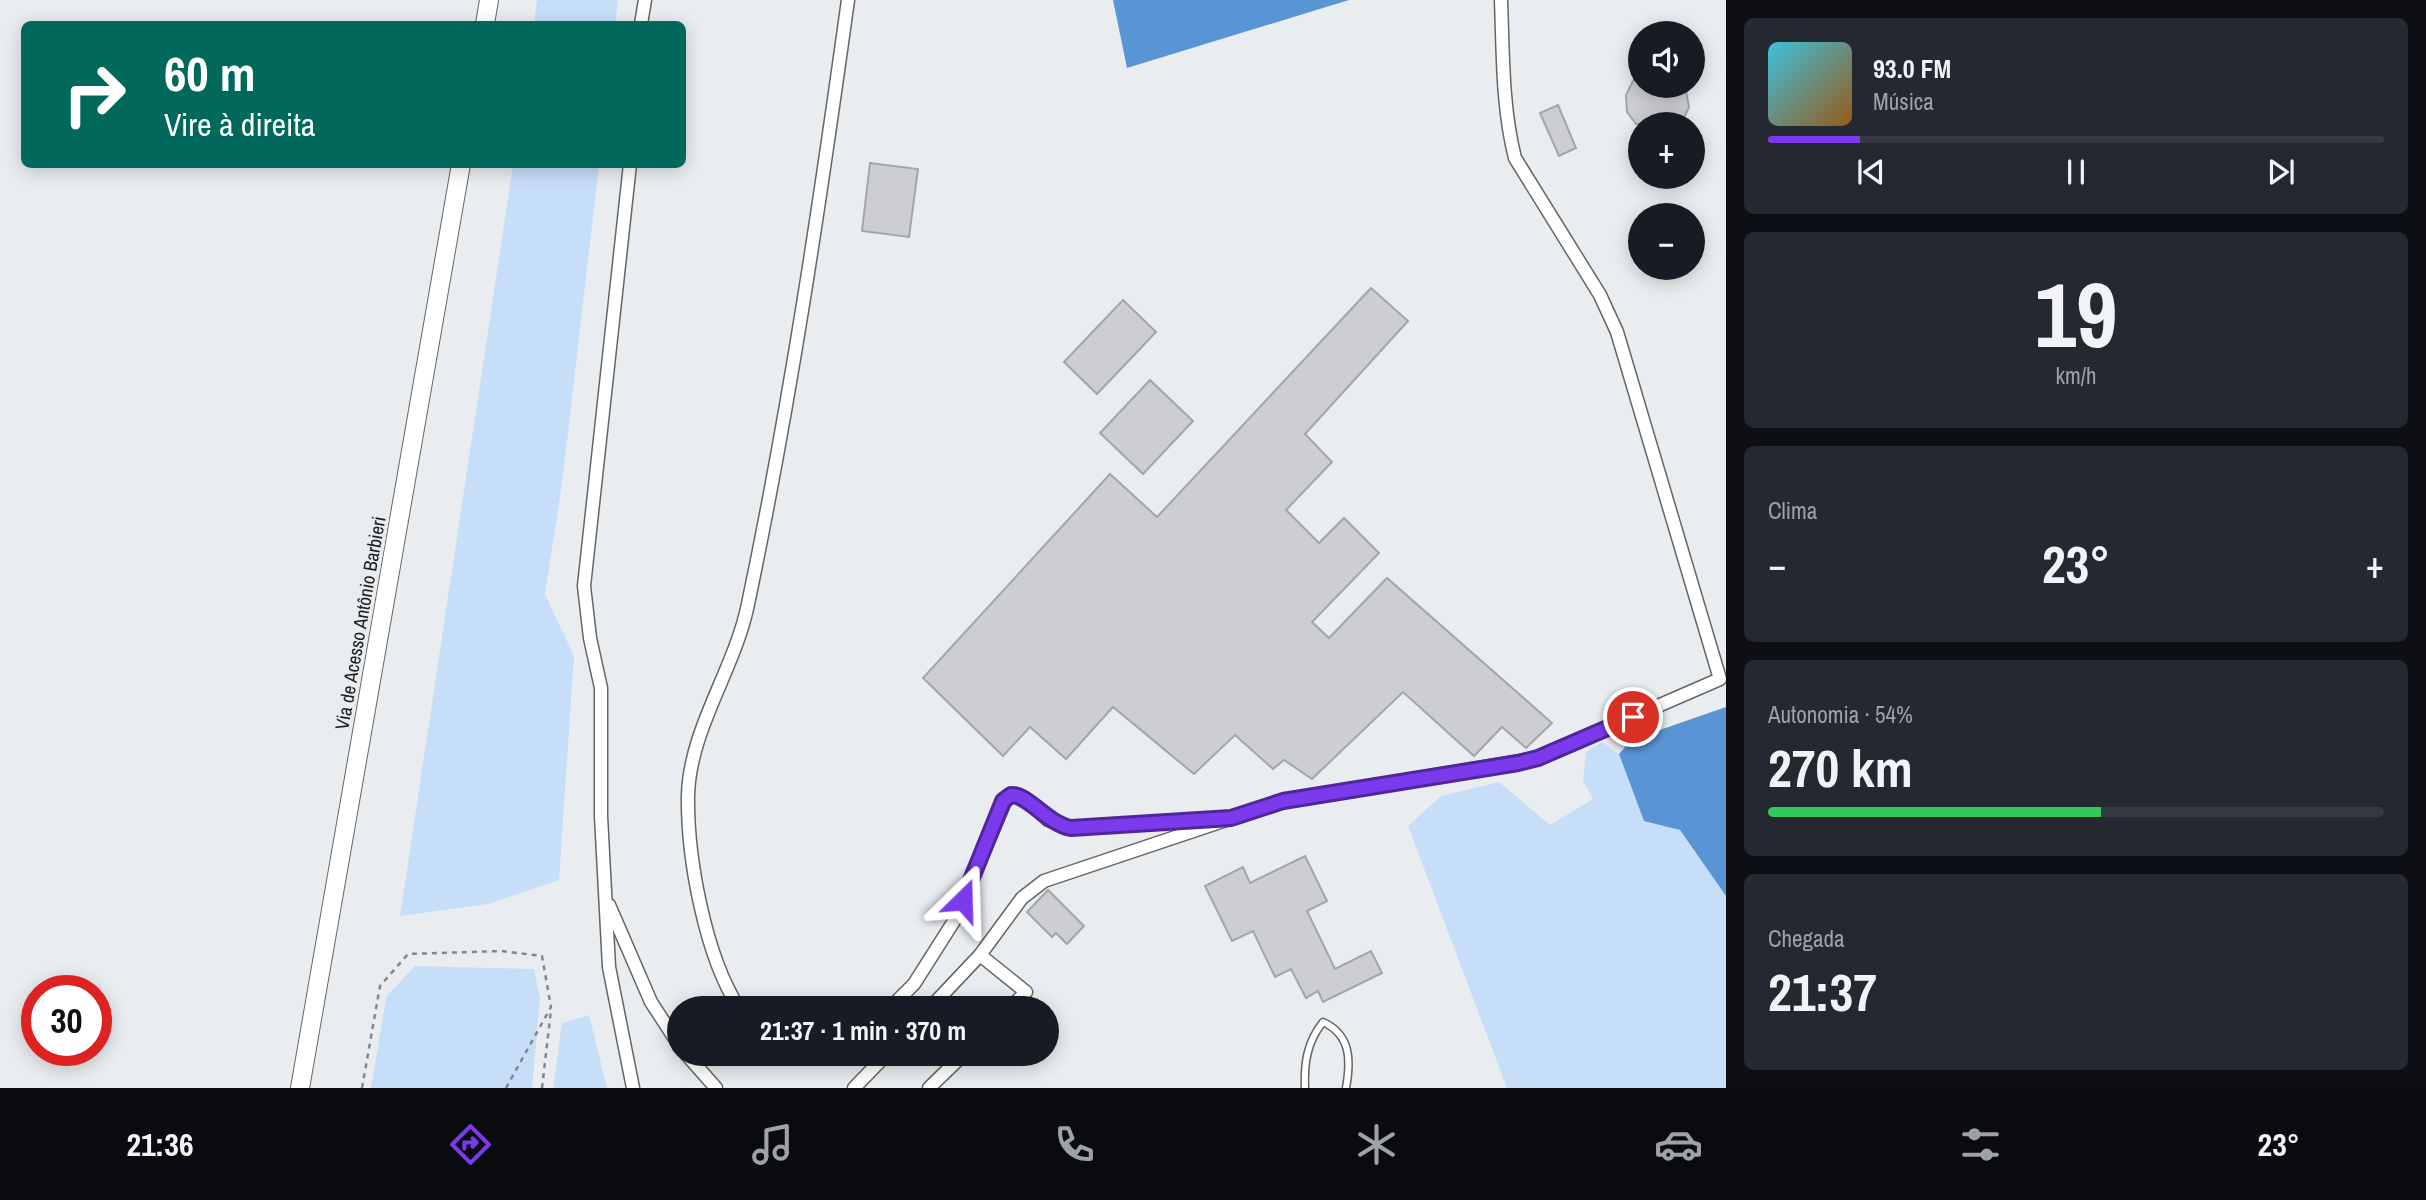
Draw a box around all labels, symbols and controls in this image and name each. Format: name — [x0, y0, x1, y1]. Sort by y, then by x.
map controls — [1628, 21, 1705, 280]
button: sound — [1628, 21, 1705, 98]
text: 60 m — [164, 40, 256, 106]
icon: right — [49, 49, 140, 140]
text: 93.0 FM — [1873, 51, 1951, 86]
text: Música — [1873, 86, 1934, 117]
text: Vire à direita — [164, 103, 315, 146]
button: + — [1628, 112, 1705, 189]
icon: previous — [1852, 153, 1890, 191]
icon: pause — [2057, 153, 2095, 191]
icon: next — [2262, 153, 2300, 191]
button: − — [1628, 203, 1705, 280]
text: 19 — [2035, 253, 2118, 375]
text: km/h — [2056, 360, 2096, 391]
text: Clima — [1768, 495, 1817, 526]
street label: Via de Acesso Antônio Barbieri — [328, 514, 392, 732]
text: 23° — [2042, 529, 2110, 599]
text: − — [1768, 539, 1786, 590]
text: + — [2366, 539, 2384, 590]
pin — [1603, 687, 1663, 747]
icon: arrive — [1614, 698, 1652, 736]
text: Autonomia · 54% — [1768, 699, 1913, 730]
text: 270 km — [1768, 733, 1913, 803]
position arrow — [926, 863, 1000, 937]
text: Chegada — [1768, 923, 1845, 954]
text: 21:37 — [1768, 957, 1877, 1027]
speed limit sign: 30 — [21, 975, 112, 1066]
text: 21:37 · 1 min · 370 m — [760, 1013, 966, 1048]
icon: directions — [446, 1120, 495, 1169]
icon: music — [748, 1120, 797, 1169]
icon: phone — [1050, 1120, 1099, 1169]
icon: climate — [1352, 1120, 1401, 1169]
icon: car — [1654, 1120, 1703, 1169]
icon: filters — [1956, 1120, 2005, 1169]
text: 21:36 — [126, 1123, 194, 1166]
text: 23° — [2258, 1123, 2300, 1166]

